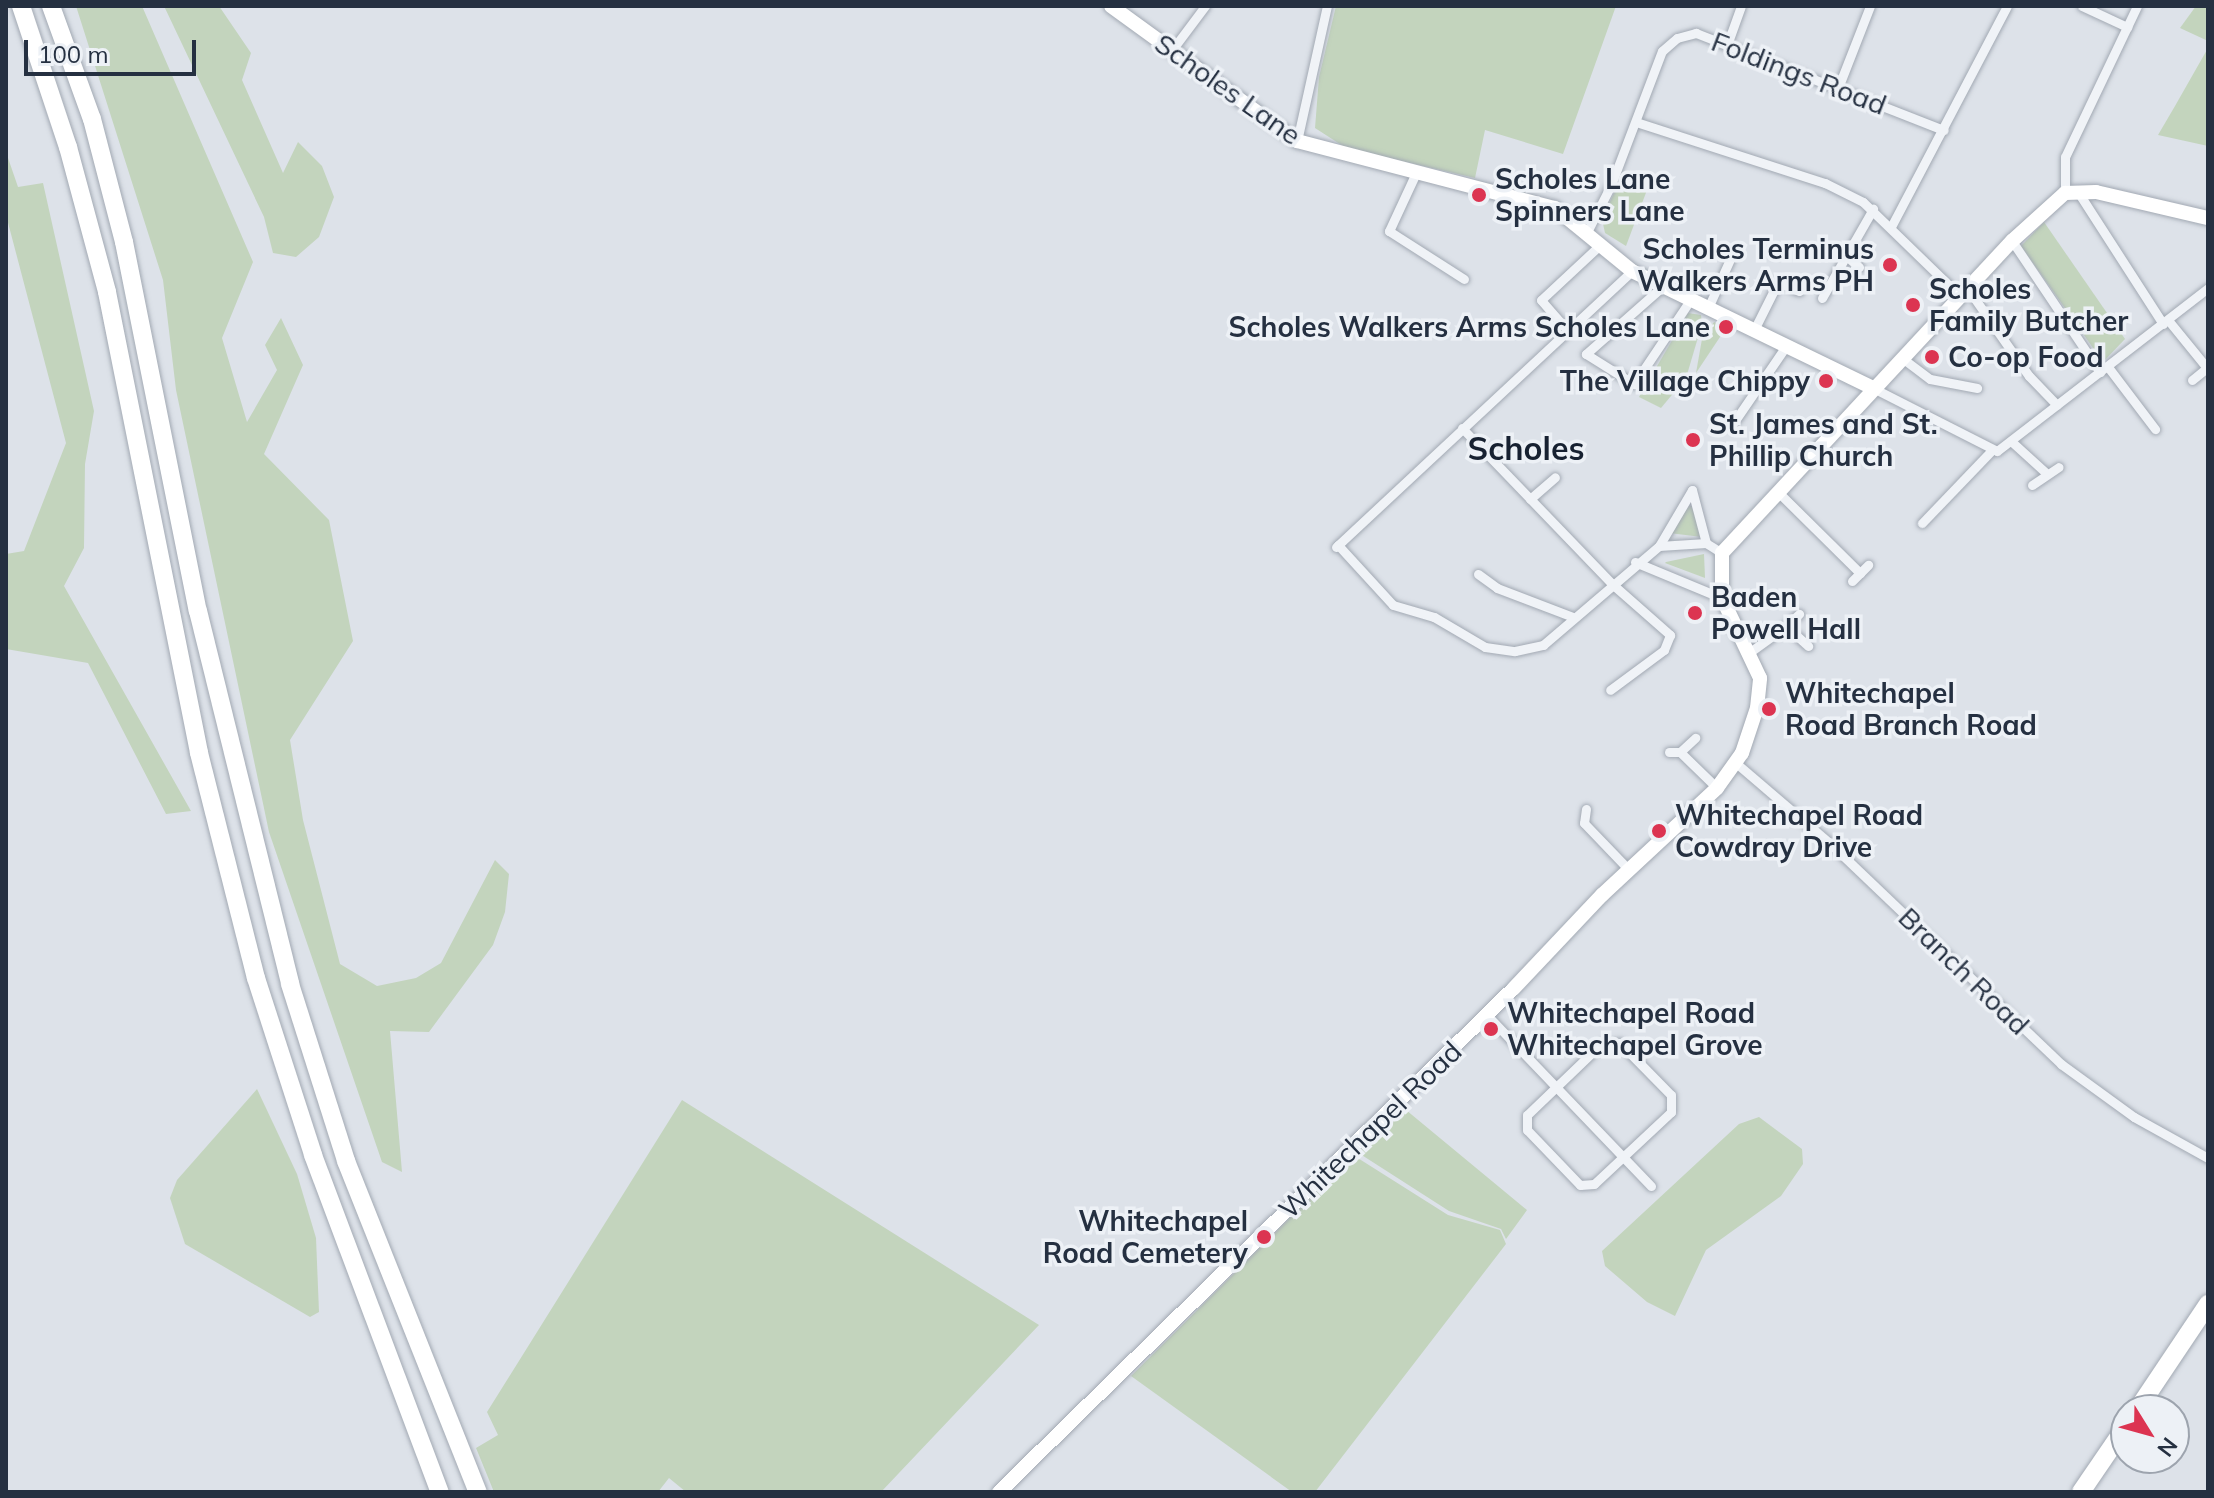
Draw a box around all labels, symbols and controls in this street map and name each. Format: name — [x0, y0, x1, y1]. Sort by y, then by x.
scale bar — [28, 24, 200, 74]
street label: Foldings Road — [1707, 24, 1891, 122]
street label: Scholes Lane — [1149, 26, 1307, 152]
text: 100 m — [38, 39, 109, 69]
place label: Scholes Lane Spinners Lane — [1495, 162, 1685, 228]
marker: Scholes Lane Spinners Lane — [1470, 186, 1488, 204]
place label: Scholes Terminus Walkers Arms PH — [1637, 232, 1874, 298]
marker: Scholes Terminus Walkers Arms PH — [1881, 256, 1899, 274]
place label: Scholes Family Butcher — [1929, 272, 2128, 338]
marker: Scholes Family Butcher — [1904, 296, 1922, 314]
place label: Scholes Walkers Arms Scholes Lane — [1228, 310, 1710, 344]
marker: Scholes Walkers Arms Scholes Lane — [1717, 318, 1735, 336]
place label: Co-op Food — [1948, 340, 2104, 374]
marker: Co-op Food — [1923, 348, 1941, 366]
place label: The Village Chippy — [1560, 364, 1810, 398]
marker: The Village Chippy — [1817, 372, 1835, 390]
place label: St. James and St. Phillip Church — [1709, 407, 1938, 473]
district label: Scholes — [1468, 429, 1584, 467]
marker: St. James and St. Phillip Church — [1684, 431, 1702, 449]
place label: Baden Powell Hall — [1711, 580, 1861, 646]
marker: Baden Powell Hall — [1686, 604, 1704, 622]
place label: Whitechapel Road Branch Road — [1785, 676, 2037, 742]
marker: Whitechapel Road Branch Road — [1760, 700, 1778, 718]
place label: Whitechapel Road Cowdray Drive — [1675, 798, 1923, 864]
marker: Whitechapel Road Cowdray Drive — [1650, 822, 1668, 840]
street label: Branch Road — [1892, 900, 2036, 1042]
place label: Whitechapel Road Whitechapel Grove — [1507, 996, 1763, 1062]
marker: Whitechapel Road Whitechapel Grove — [1482, 1020, 1500, 1038]
street label: Whitechapel Road — [1272, 1034, 1468, 1226]
place label: Whitechapel Road Cemetery — [1043, 1204, 1248, 1270]
marker: Whitechapel Road Cemetery — [1255, 1228, 1273, 1246]
north arrow — [2110, 1394, 2190, 1474]
text: N — [2151, 1432, 2184, 1462]

